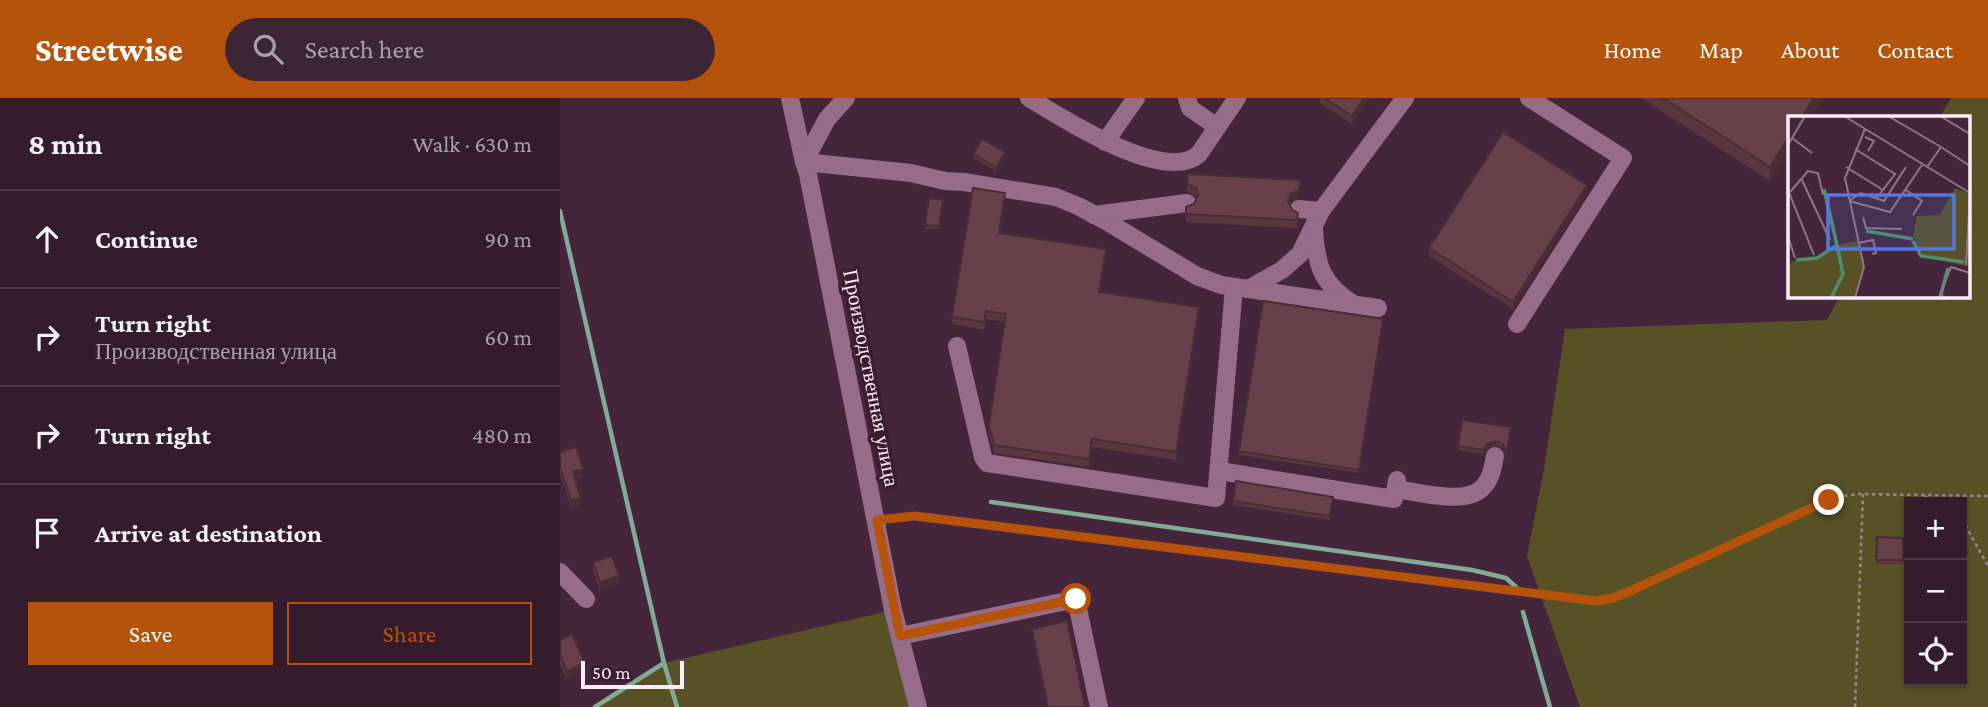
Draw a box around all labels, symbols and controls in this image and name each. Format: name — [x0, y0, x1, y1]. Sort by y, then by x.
search box — [225, 18, 715, 81]
icon: search — [249, 30, 287, 68]
text: Streetwise — [35, 31, 183, 68]
text: Search here — [305, 35, 424, 64]
text: Home — [1604, 36, 1661, 63]
text: Map — [1699, 36, 1743, 63]
text: About — [1781, 36, 1839, 63]
text: Contact — [1877, 36, 1953, 63]
inset map — [1788, 116, 1970, 298]
text: 8 min — [28, 127, 103, 160]
text: Walk · 630 m — [413, 131, 532, 157]
icon: ahead — [28, 220, 66, 258]
text: Continue — [95, 225, 198, 254]
text: 90 m — [485, 226, 532, 252]
street label: Производственная улица — [838, 267, 904, 489]
text: Turn right — [95, 309, 211, 338]
icon: right — [28, 318, 66, 356]
text: 60 m — [485, 324, 532, 350]
text: Производственная улица — [95, 338, 337, 364]
icon: right — [28, 416, 66, 454]
text: Turn right — [95, 421, 211, 450]
text: 480 m — [472, 422, 532, 448]
route end — [1813, 484, 1844, 515]
map controls — [1904, 497, 1967, 686]
button: + — [1904, 497, 1967, 560]
icon: arrive — [28, 514, 66, 552]
text: Arrive at destination — [95, 519, 322, 548]
button: − — [1904, 560, 1967, 623]
route start — [1060, 583, 1091, 614]
button: Save — [28, 602, 273, 665]
button: Share — [287, 602, 532, 665]
button: locate — [1904, 623, 1967, 686]
scale bar — [581, 658, 684, 690]
text: 50 m — [592, 662, 631, 683]

